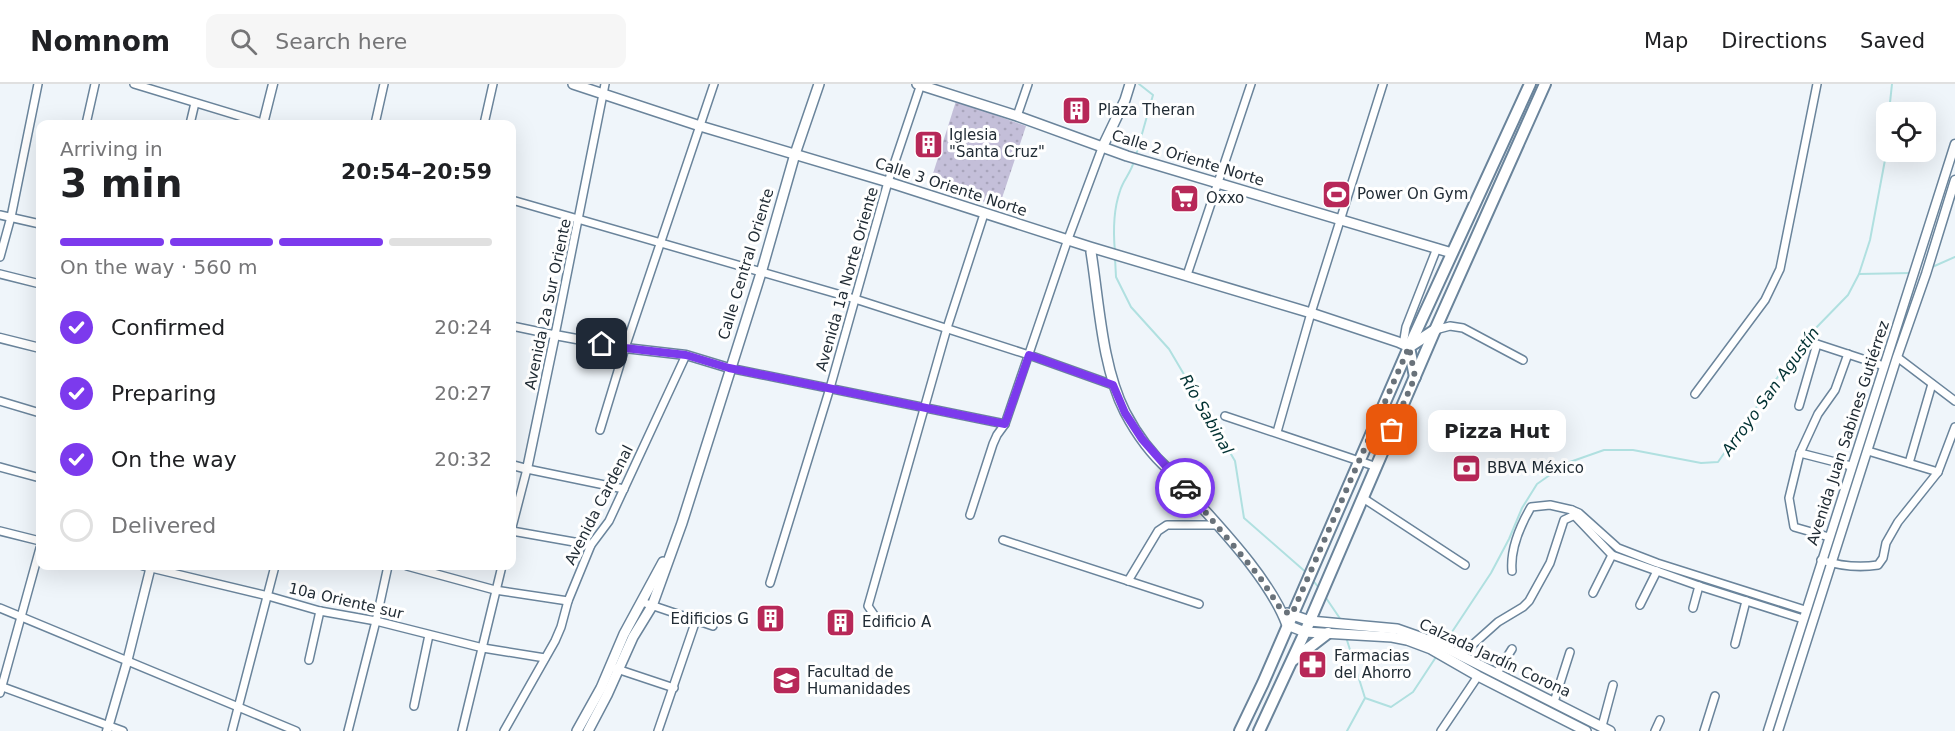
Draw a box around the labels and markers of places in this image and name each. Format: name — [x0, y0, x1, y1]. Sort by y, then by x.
building icon: Plaza Theran — [1061, 94, 1093, 126]
place label: Plaza Theran — [1098, 101, 1195, 119]
place label: Iglesia "Santa Cruz" — [949, 126, 1045, 161]
building icon: Iglesia "Santa Cruz" — [912, 128, 944, 160]
sports icon: Power On Gym — [1320, 178, 1352, 210]
supermarket icon: Oxxo — [1169, 182, 1201, 214]
place label: Power On Gym — [1357, 185, 1468, 203]
place label: Oxxo — [1206, 189, 1244, 207]
pin — [576, 318, 627, 369]
pin — [1366, 404, 1417, 455]
callout: Pizza Hut — [1428, 409, 1566, 451]
bank icon: BBVA México — [1450, 452, 1482, 484]
place label: BBVA México — [1487, 459, 1584, 477]
building icon: Edificios G — [754, 603, 786, 635]
building icon: Edificio A — [825, 606, 857, 638]
place label: Edificios G — [671, 610, 749, 628]
place label: Edificio A — [862, 613, 932, 631]
place label: Farmacias del Ahorro — [1334, 647, 1412, 682]
pharmacy icon: Farmacias del Ahorro — [1297, 649, 1329, 681]
place label: Facultad de Humanidades — [807, 663, 911, 698]
school or university icon: Facultad de Humanidades — [770, 665, 802, 697]

